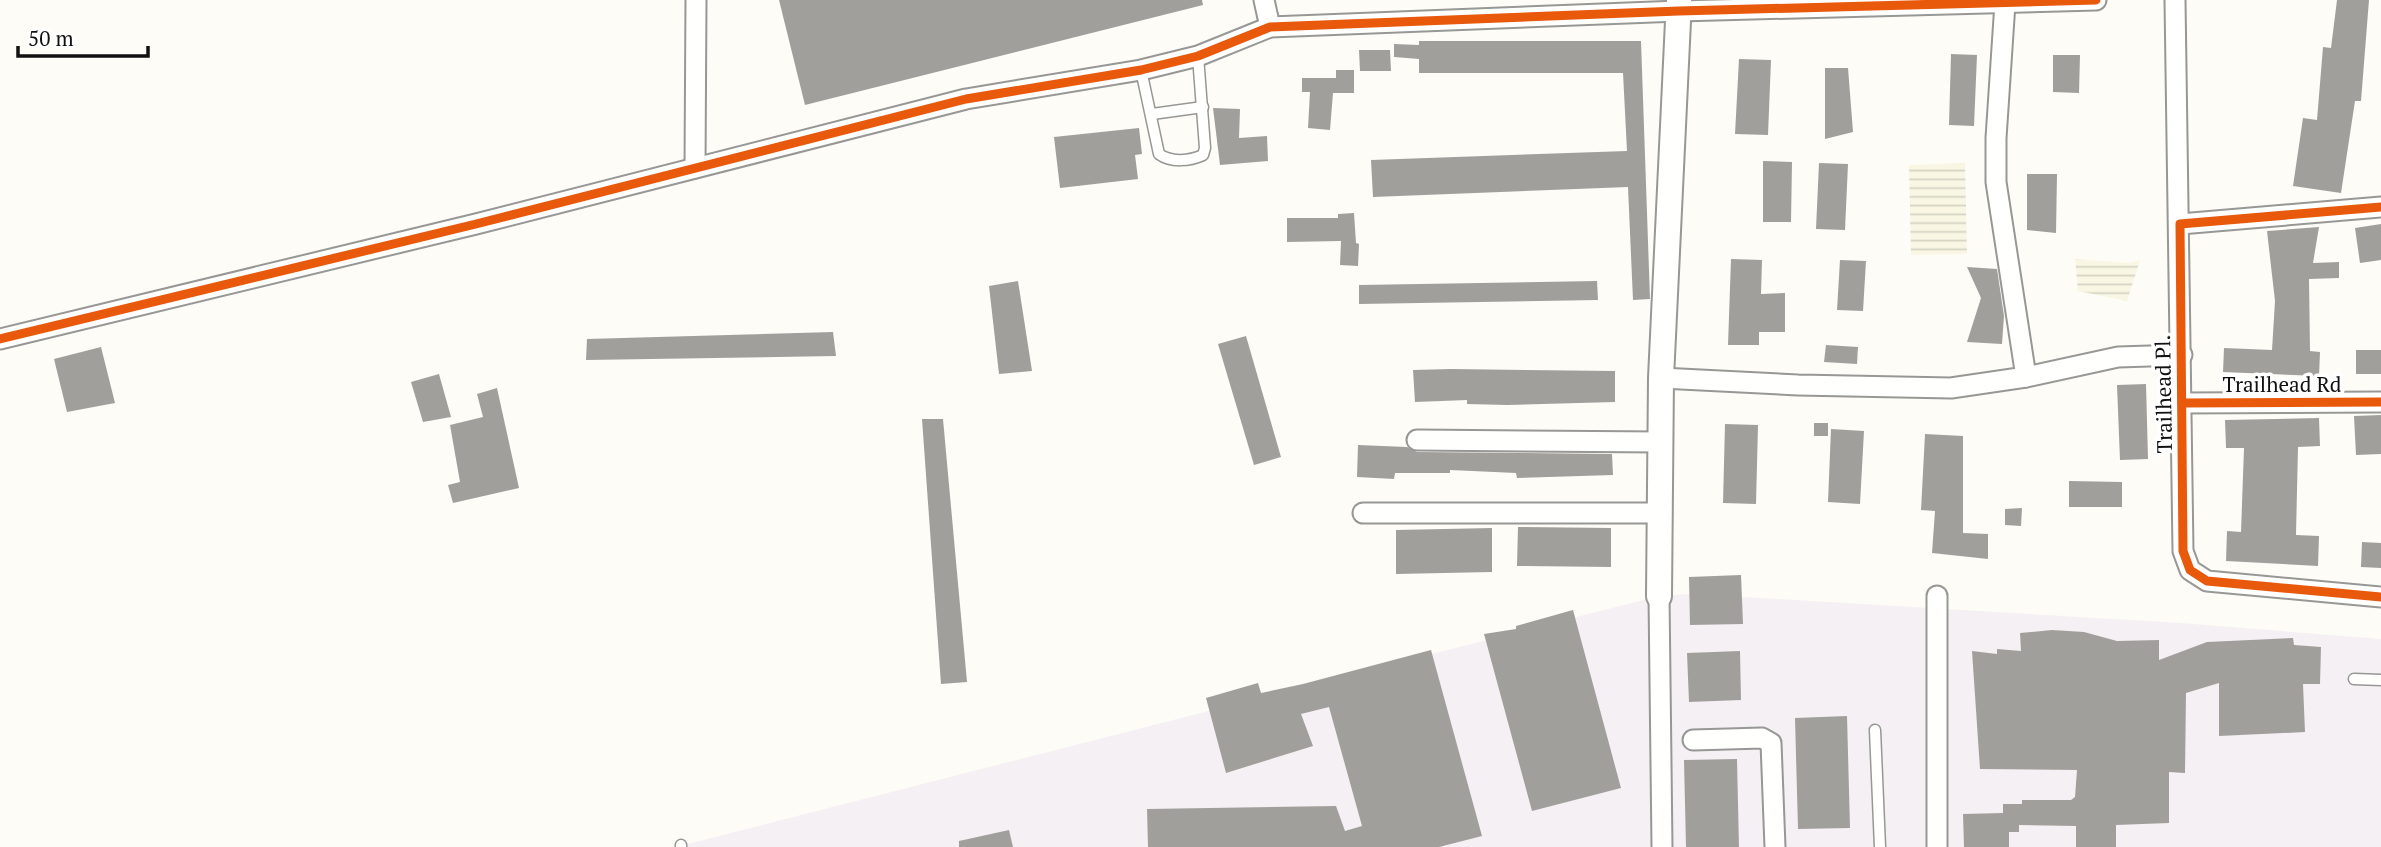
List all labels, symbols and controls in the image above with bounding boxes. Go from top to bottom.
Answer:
scale bar [18,14,147,58]
text: 50 m [28,24,74,52]
street label: Trailhead Pl. [2148,334,2178,454]
street label: Trailhead Rd [2223,370,2342,398]

